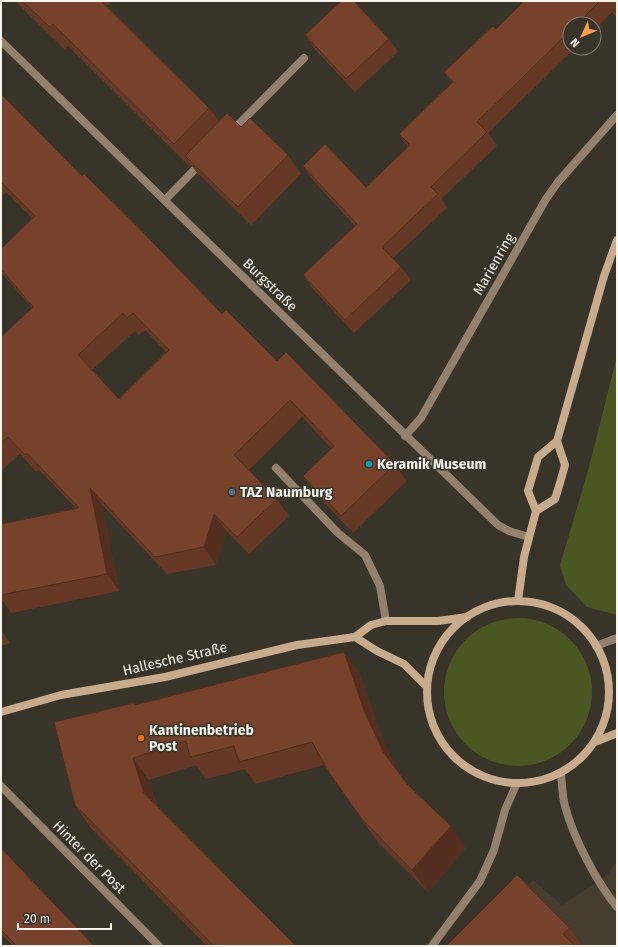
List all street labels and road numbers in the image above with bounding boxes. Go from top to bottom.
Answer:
street label: Marienring [470,229,519,298]
street label: Burgstraße [239,255,301,315]
street label: Hallesche Straße [121,639,229,679]
street label: Hinter der Post [49,817,130,898]

